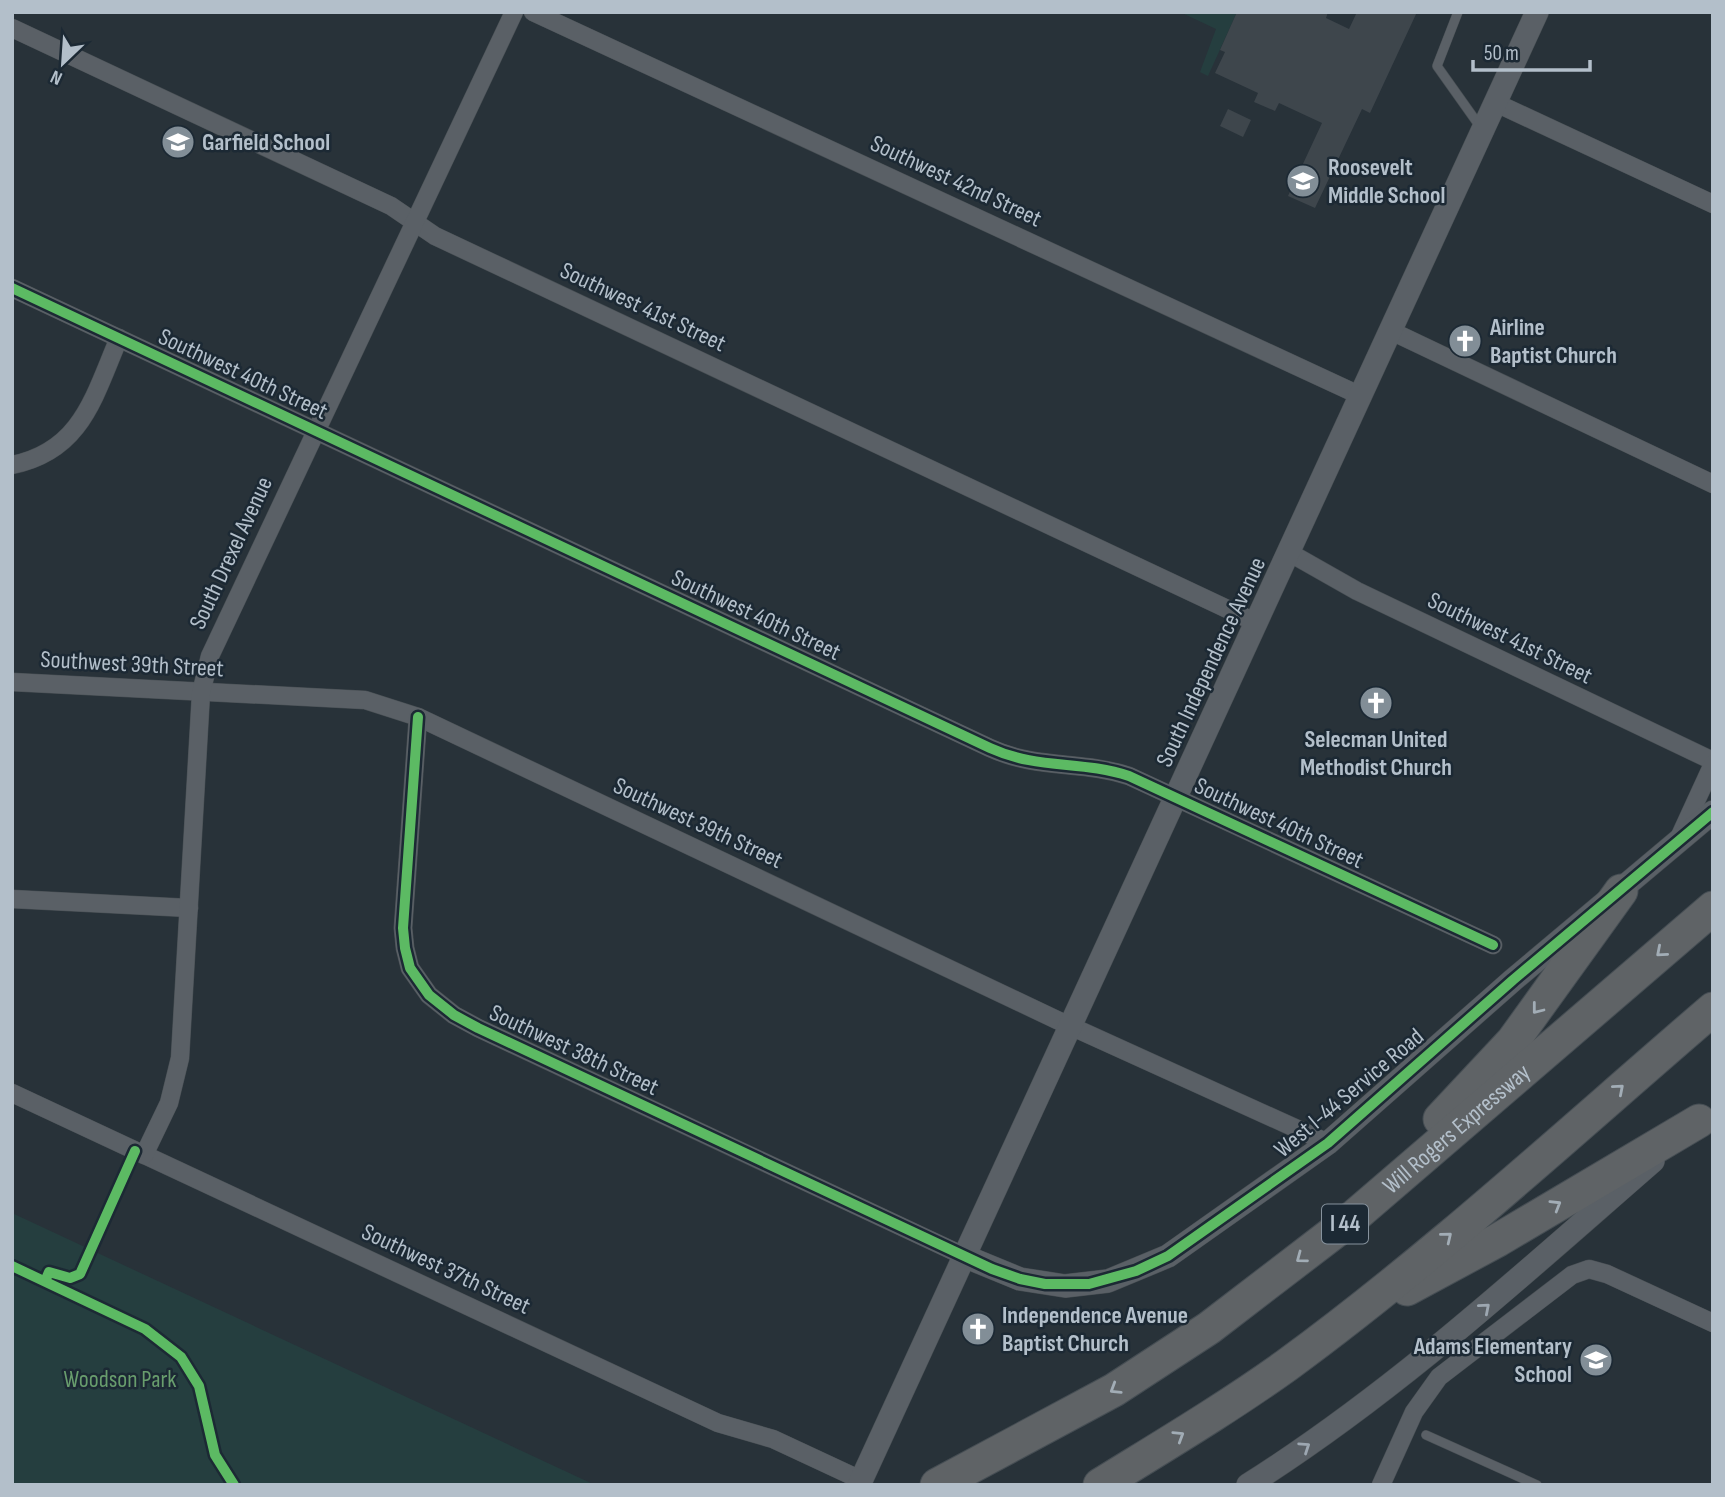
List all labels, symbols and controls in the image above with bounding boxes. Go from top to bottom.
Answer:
north arrow [28,28,98,98]
scale bar [1473,28,1590,72]
text: 50 m [1484,41,1519,66]
text: N [47,64,66,90]
school or university icon: Garfield School [159,123,197,161]
place label: Garfield School [202,128,330,157]
street label: Southwest 42nd Street [866,129,1046,233]
place label: Roosevelt Middle School [1328,153,1445,210]
school or university icon: Roosevelt Middle School [1284,162,1322,200]
street label: Southwest 41st Street [556,256,730,358]
place label: Airline Baptist Church [1489,313,1617,370]
street label: Southwest 40th Street [154,322,332,426]
church icon: Airline Baptist Church [1446,322,1484,360]
street label: South Drexel Avenue [183,472,279,634]
street label: South Independence Avenue [1150,553,1272,771]
street label: Southwest 40th Street [667,563,845,667]
street label: Southwest 41st Street [1423,586,1597,690]
street label: Southwest 39th Street [40,645,224,683]
church icon: Selecman United Methodist Church [1357,684,1395,722]
place label: Selecman United Methodist Church [1300,725,1452,782]
street label: Southwest 39th Street [609,771,787,875]
street label: Southwest 40th Street [1190,771,1368,875]
one-way arrow [1656,944,1669,956]
street label: Southwest 38th Street [485,998,663,1102]
one-way arrow [1533,1001,1546,1014]
street label: West I-44 Service Road [1268,1022,1430,1164]
street label: Will Rogers Expressway [1377,1057,1536,1200]
one-way arrow [1611,1085,1624,1097]
one-way arrow [1548,1200,1561,1213]
road number: I 44 [1322,1204,1368,1244]
street label: Southwest 37th Street [357,1217,535,1321]
one-way arrow [1439,1233,1451,1246]
one-way arrow [1296,1249,1309,1262]
place label: Independence Avenue Baptist Church [1002,1301,1188,1358]
one-way arrow [1477,1304,1490,1316]
church icon: Independence Avenue Baptist Church [959,1310,997,1348]
place label: Adams Elementary School [1413,1332,1572,1389]
school or university icon: Adams Elementary School [1577,1341,1615,1379]
park label: Woodson Park [64,1365,176,1394]
one-way arrow [1110,1381,1123,1394]
one-way arrow [1171,1432,1184,1445]
one-way arrow [1297,1443,1310,1455]

